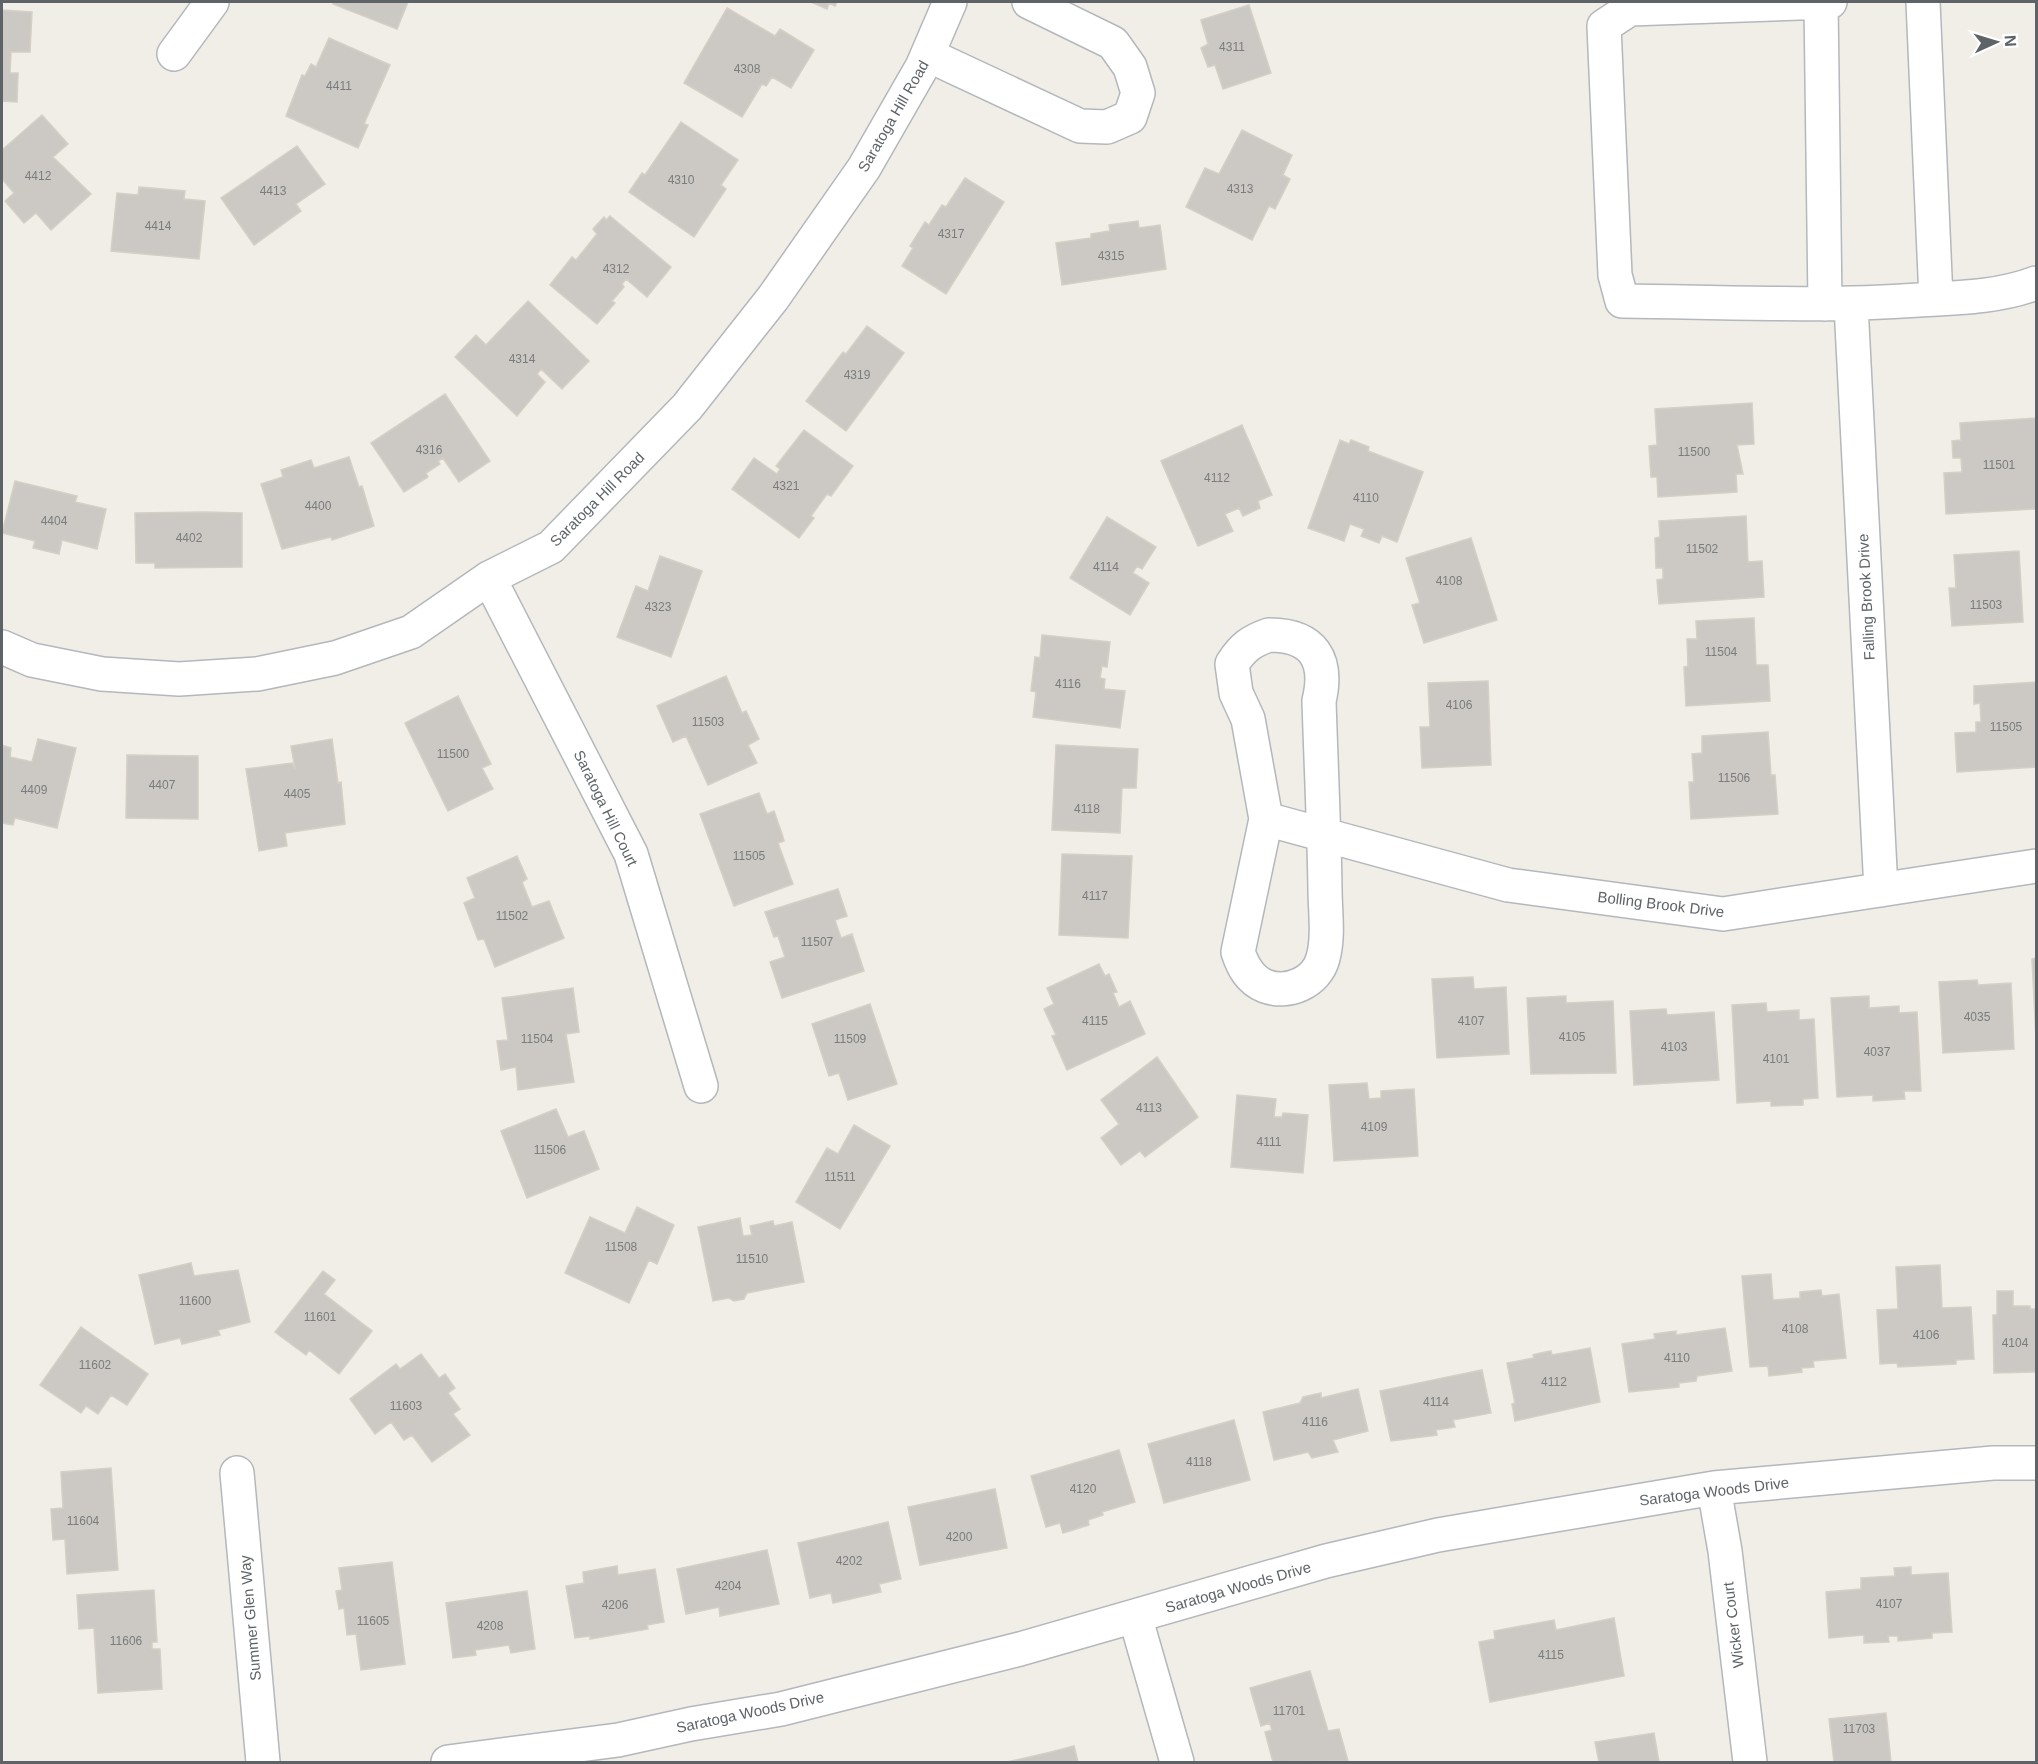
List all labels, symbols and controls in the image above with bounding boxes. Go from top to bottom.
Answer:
north arrow [1966,12,2026,72]
text: N [2002,35,2019,47]
house number: 4311 [1219,40,1245,54]
street label: Saratoga Hill Road [854,57,932,175]
house number: 4308 [734,62,761,76]
house number: 4411 [326,79,352,93]
house number: 4412 [25,169,52,183]
house number: 4310 [668,173,695,187]
house number: 4313 [1227,182,1254,196]
house number: 4413 [260,184,287,198]
house number: 4414 [145,219,172,233]
house number: 4317 [938,227,965,241]
house number: 4315 [1098,249,1125,263]
house number: 4312 [603,262,630,276]
house number: 4314 [509,352,536,366]
house number: 4319 [844,368,871,382]
house number: 4316 [416,443,443,457]
house number: 11500 [1678,445,1711,459]
street label: Saratoga Hill Road [546,448,648,550]
house number: 11501 [1983,458,2016,472]
house number: 4112 [1204,471,1230,485]
house number: 4321 [773,479,800,493]
house number: 4110 [1353,491,1379,505]
house number: 4400 [305,499,332,513]
house number: 4404 [41,514,68,528]
house number: 4402 [176,531,203,545]
street label: Falling Brook Drive [1854,533,1878,661]
house number: 11502 [1686,542,1719,556]
house number: 4114 [1093,560,1119,574]
house number: 4108 [1436,574,1463,588]
house number: 11503 [1970,598,2003,612]
house number: 4323 [645,600,672,614]
house number: 11504 [1705,645,1738,659]
house number: 4116 [1055,677,1081,691]
house number: 4106 [1446,698,1473,712]
house number: 11503 [692,715,725,729]
house number: 11505 [1990,720,2023,734]
house number: 11500 [437,747,470,761]
street label: Saratoga Hill Court [571,747,642,869]
house number: 11506 [1718,771,1751,785]
house number: 4407 [149,778,176,792]
house number: 4409 [21,783,48,797]
house number: 4405 [284,787,311,801]
house number: 4118 [1074,802,1100,816]
house number: 11505 [733,849,766,863]
street label: Bolling Brook Drive [1597,888,1725,920]
house number: 4117 [1082,889,1108,903]
house number: 11502 [496,909,529,923]
house number: 11507 [801,935,834,949]
house number: 4035 [1964,1010,1991,1024]
house number: 4115 [1082,1014,1108,1028]
house number: 4107 [1458,1014,1485,1028]
house number: 4105 [1559,1030,1586,1044]
house number: 11504 [521,1032,554,1046]
house number: 11509 [834,1032,867,1046]
house number: 4103 [1661,1040,1688,1054]
house number: 4037 [1864,1045,1891,1059]
house number: 4101 [1763,1052,1790,1066]
house number: 4113 [1136,1101,1162,1115]
house number: 4109 [1361,1120,1388,1134]
house number: 4111 [1257,1135,1282,1149]
house number: 11506 [534,1143,567,1157]
house number: 11511 [824,1170,856,1184]
house number: 11508 [605,1240,638,1254]
house number: 11510 [736,1252,769,1266]
house number: 11600 [179,1294,212,1308]
house number: 11601 [304,1310,337,1324]
house number: 4108 [1782,1322,1809,1336]
house number: 4106 [1913,1328,1940,1342]
house number: 4104 [2002,1336,2029,1350]
house number: 4110 [1664,1351,1690,1365]
house number: 11602 [79,1358,112,1372]
house number: 4112 [1541,1375,1567,1389]
house number: 4114 [1423,1395,1449,1409]
house number: 11603 [390,1399,423,1413]
house number: 4116 [1302,1415,1328,1429]
house number: 4118 [1186,1455,1212,1469]
street label: Saratoga Woods Drive [1638,1473,1790,1509]
house number: 4120 [1070,1482,1097,1496]
house number: 11604 [67,1514,100,1528]
house number: 4200 [946,1530,973,1544]
street label: Summer Glen Way [236,1554,264,1682]
house number: 4202 [836,1554,863,1568]
street label: Saratoga Woods Drive [1163,1558,1313,1616]
house number: 4204 [715,1579,742,1593]
street label: Wicker Court [1719,1580,1747,1669]
house number: 4107 [1876,1597,1903,1611]
house number: 4206 [602,1598,629,1612]
house number: 11605 [357,1614,390,1628]
house number: 4208 [477,1619,504,1633]
house number: 11606 [110,1634,143,1648]
house number: 4115 [1538,1648,1564,1662]
street label: Saratoga Woods Drive [675,1688,825,1736]
house number: 11701 [1273,1704,1306,1718]
house number: 11703 [1843,1722,1876,1736]

